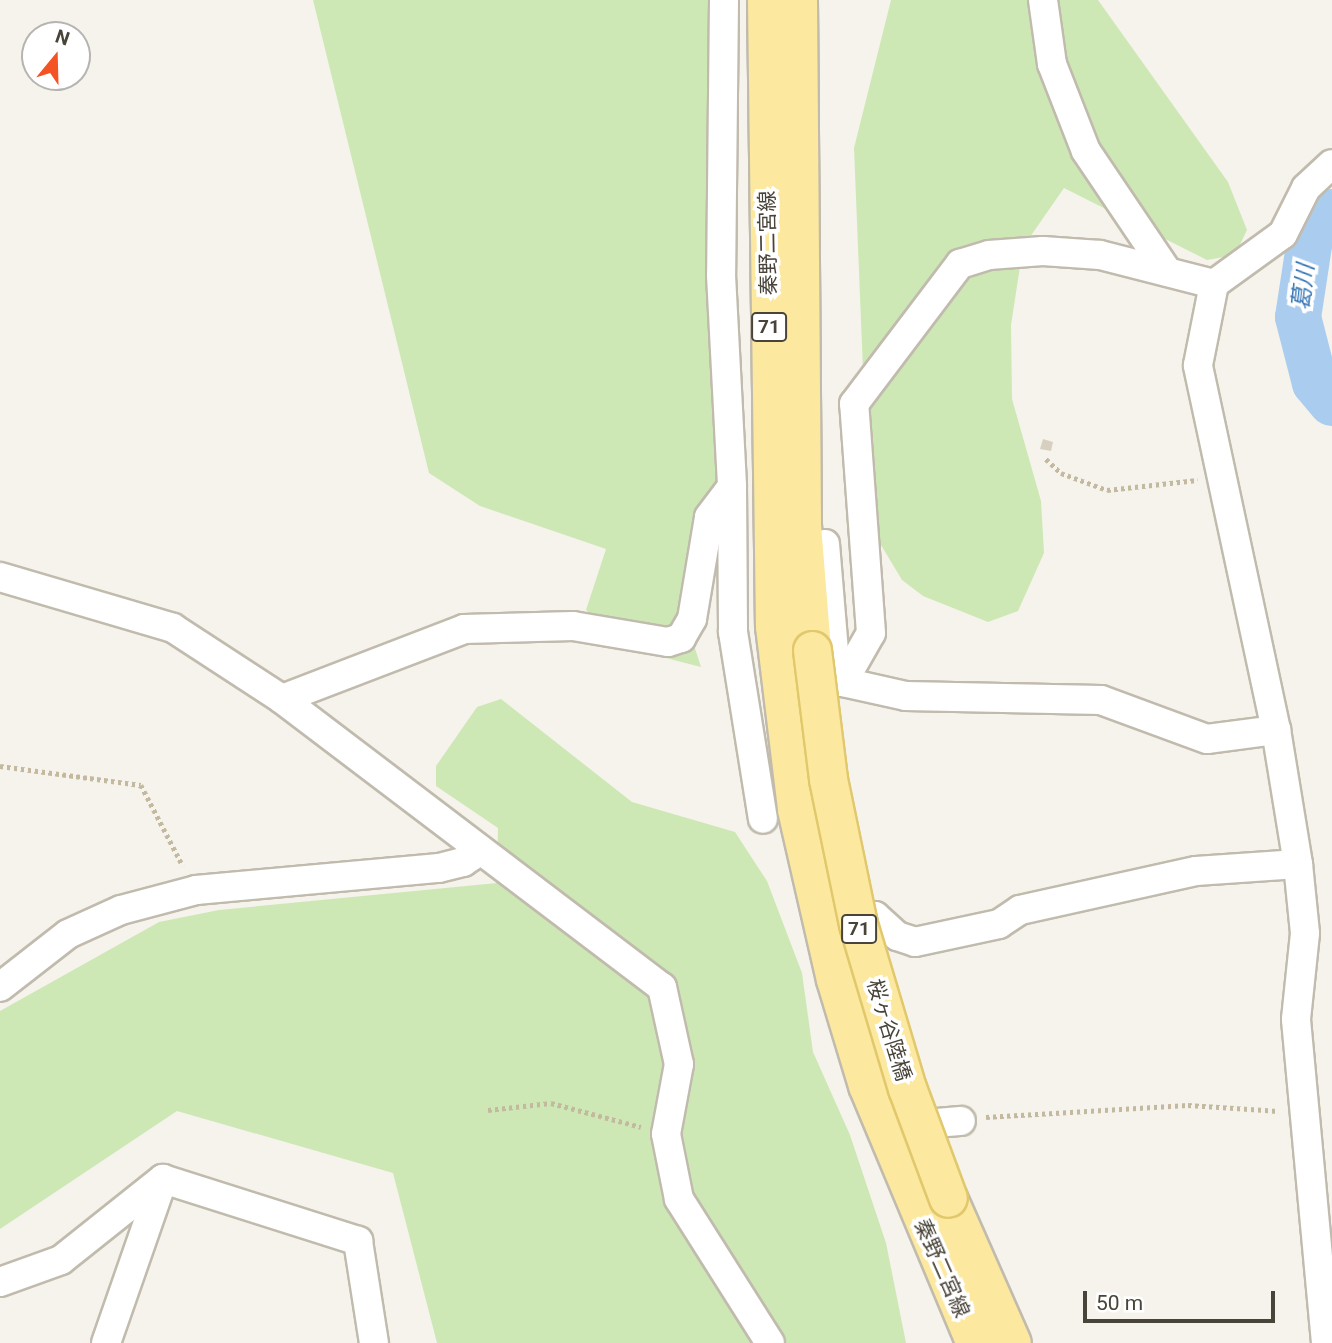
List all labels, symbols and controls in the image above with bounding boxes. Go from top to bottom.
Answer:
north arrow [21,21,91,91]
text: N [52,25,72,51]
street label: 秦野二宮線 [754,190,782,296]
water label: 葛川 [1287,262,1321,312]
road number: 71 [750,312,788,342]
road number: 71 [840,914,878,945]
street label: 桜ヶ谷陸橋 [862,976,916,1084]
street label: 秦野二宮線 [909,1215,975,1321]
scale bar [1087,1276,1280,1320]
text: 50 m [1096,1291,1143,1315]

